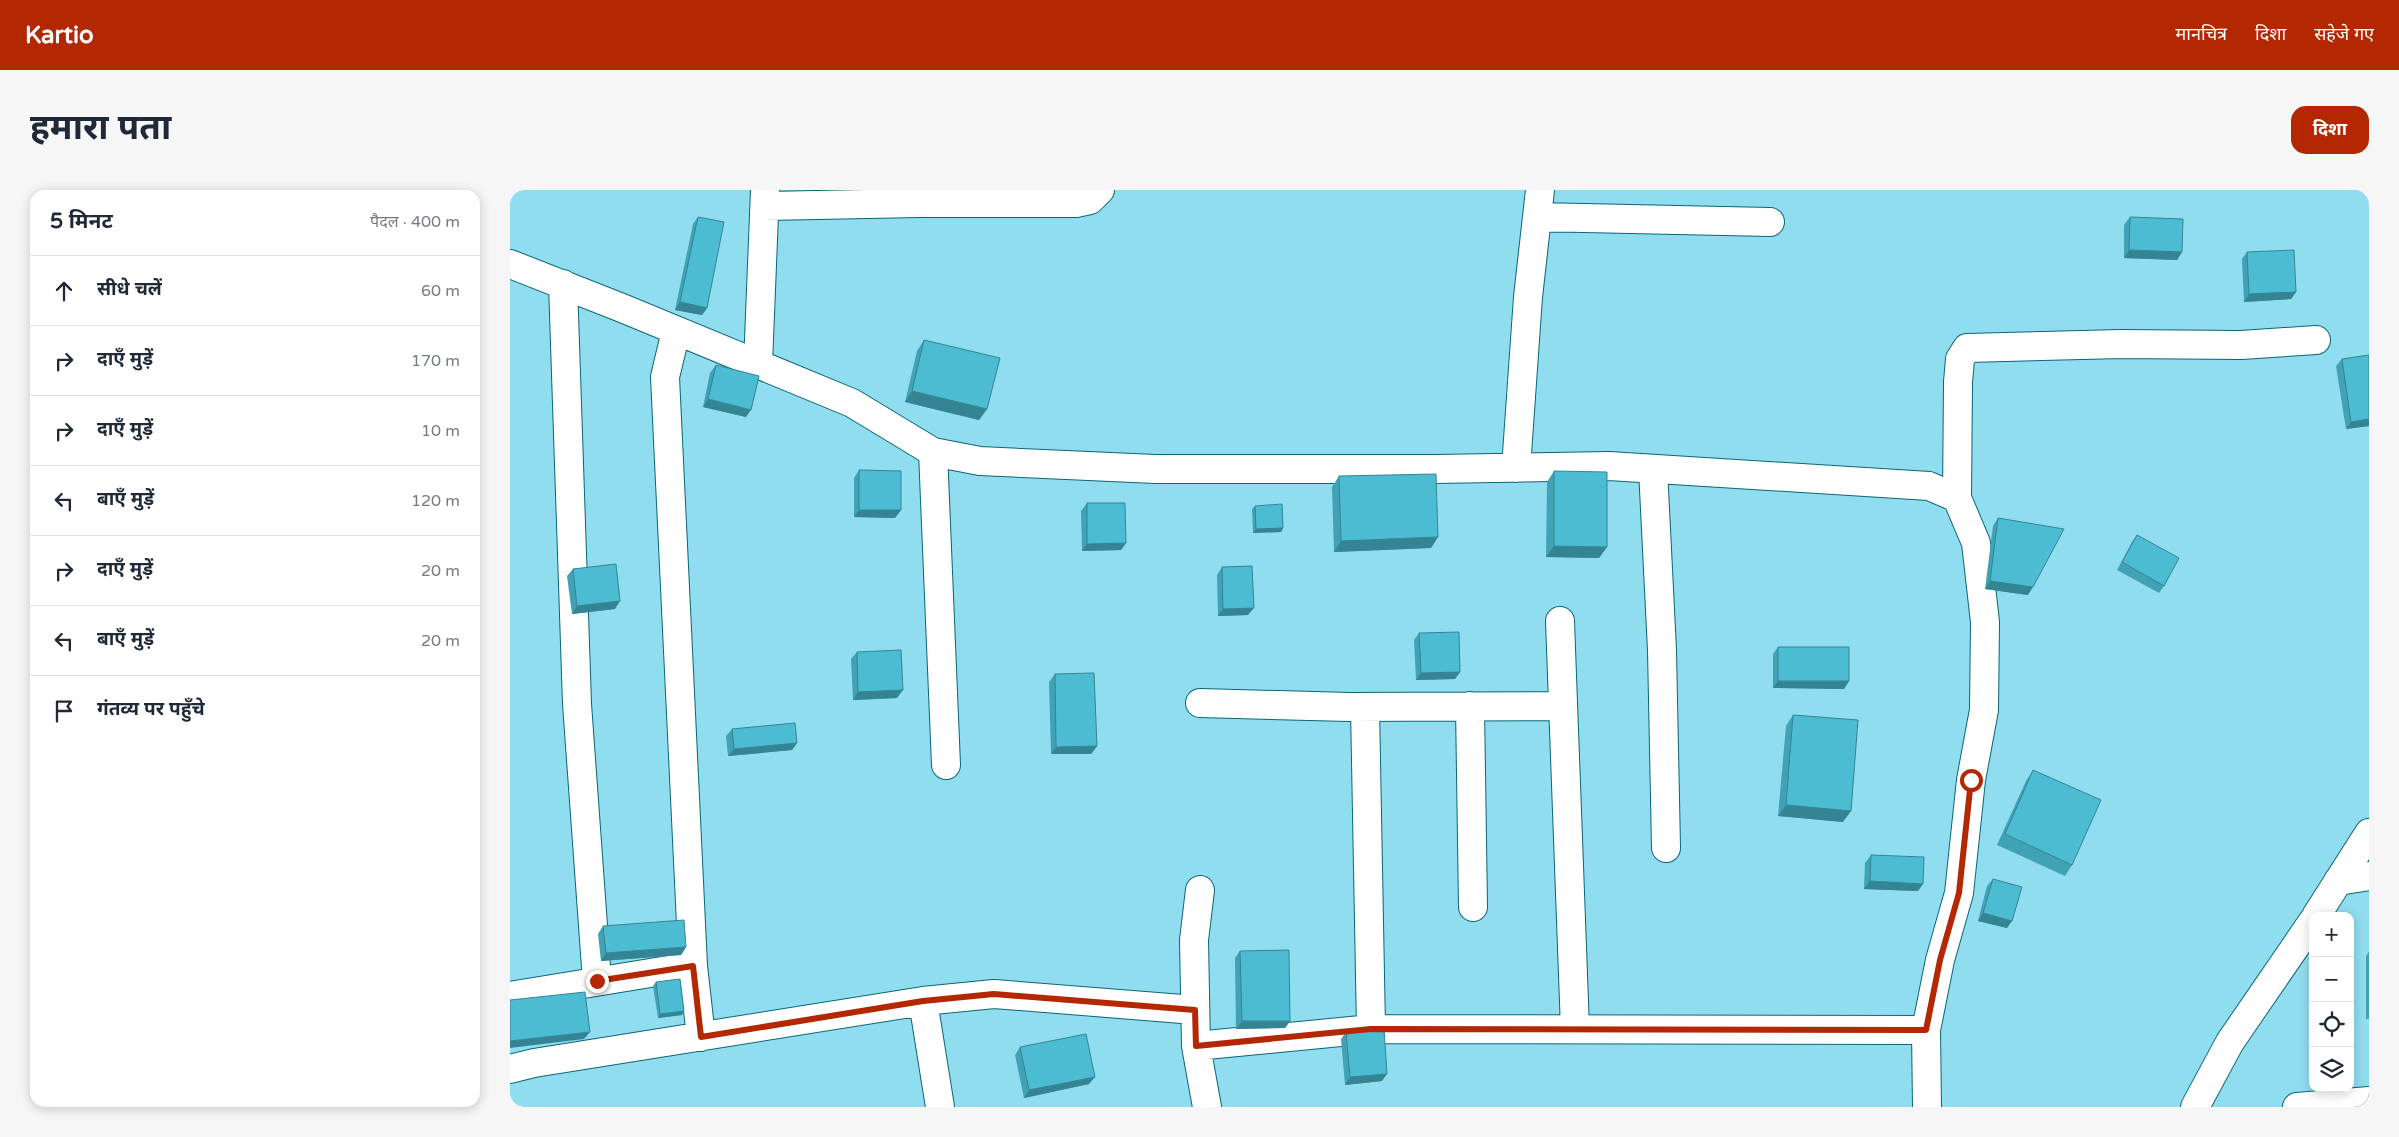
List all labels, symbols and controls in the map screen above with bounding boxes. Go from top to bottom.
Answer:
text: Kartio [25,21,94,50]
text: मानचित्र [2176,23,2227,45]
text: दिशा [2255,23,2286,45]
text: सहेजे गए [2314,23,2374,45]
button: दिशा [2291,106,2369,154]
text: हमारा पता [30,107,171,149]
text: 5 मिनट [50,209,113,234]
text: पैदल · 400 m [370,212,460,232]
icon: ahead [50,277,78,305]
text: सीधे चलें [97,278,162,300]
text: 60 m [421,281,460,301]
icon: right [50,347,78,375]
text: दाएँ मुड़ें [97,348,153,370]
text: 170 m [411,351,460,371]
icon: right [50,417,78,445]
text: दाएँ मुड़ें [97,418,153,440]
text: 10 m [421,421,460,441]
icon: left [50,487,78,515]
text: बाएँ मुड़ें [97,488,154,510]
text: 120 m [411,491,460,511]
icon: right [50,557,78,585]
text: दाएँ मुड़ें [97,558,153,580]
text: 20 m [421,561,460,581]
icon: left [50,627,78,655]
text: बाएँ मुड़ें [97,628,154,650]
text: 20 m [421,631,460,651]
icon: arrive [50,697,78,725]
text: गंतव्य पर पहुँचे [97,698,205,720]
route start [1960,769,1983,792]
map controls [2309,912,2354,1092]
button: + [2309,912,2354,957]
button: − [2309,957,2354,1002]
route end [586,970,609,993]
button: locate [2309,1002,2354,1047]
button: layers [2309,1047,2354,1092]

